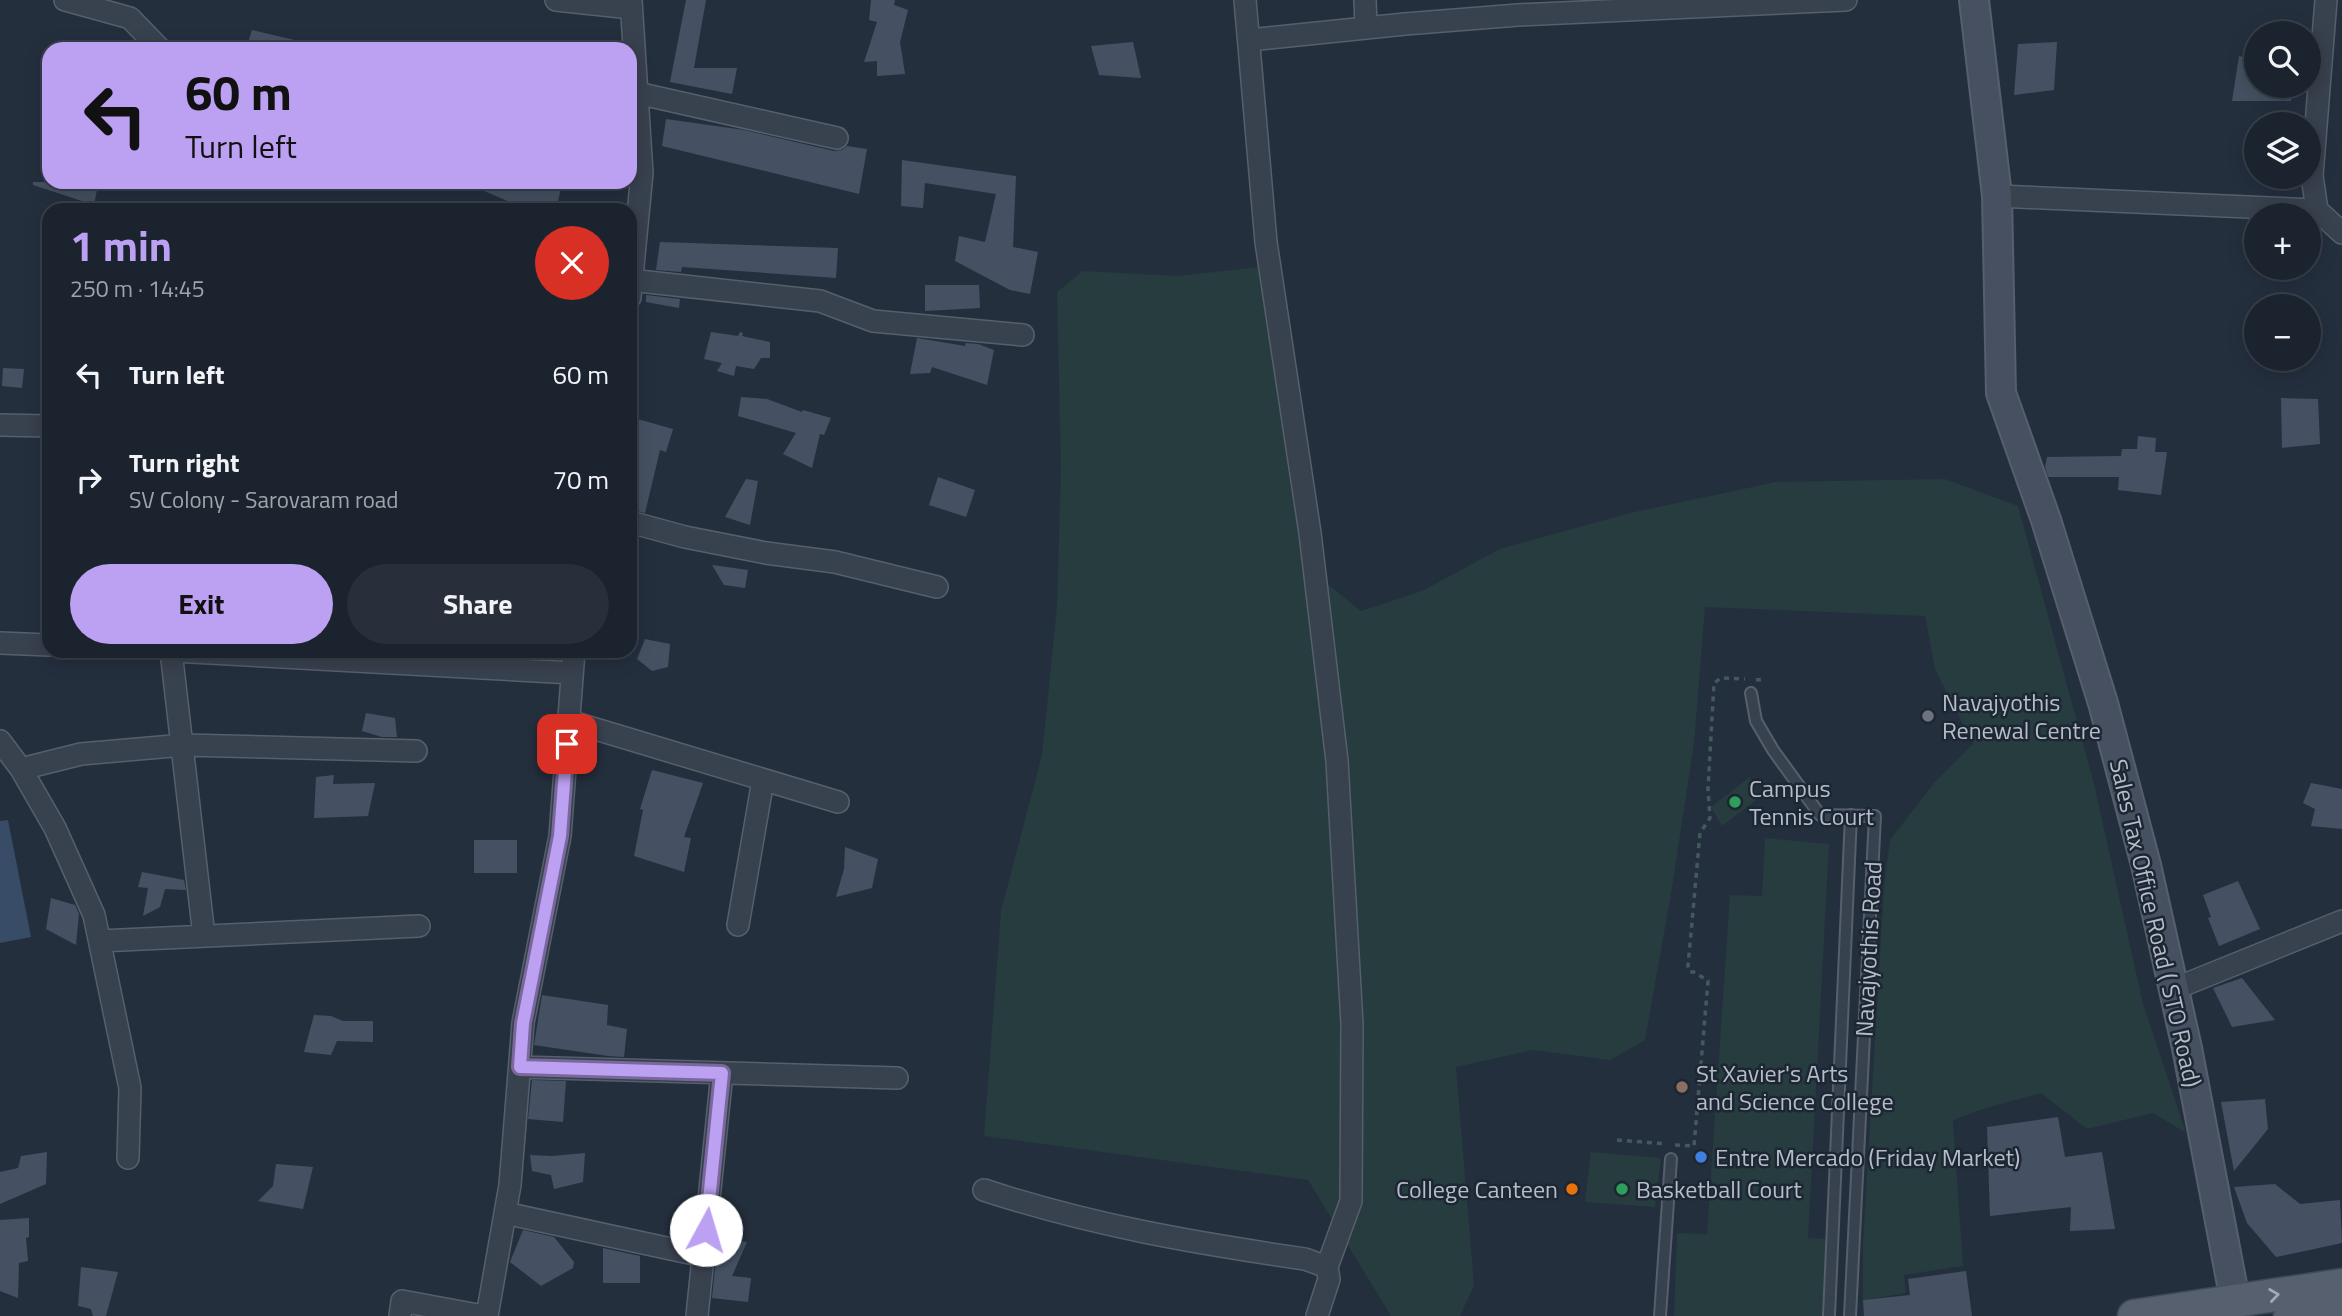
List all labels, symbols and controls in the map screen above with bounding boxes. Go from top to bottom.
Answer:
map controls [2244,21,2321,371]
button: search [2244,21,2321,98]
text: 60 m [185,54,292,129]
icon: left [70,70,161,161]
button: layers [2244,112,2321,189]
text: Turn left [185,122,297,170]
button: + [2244,203,2321,280]
text: 1 min [70,213,172,277]
button: close [535,226,609,300]
text: 250 m · 14:45 [70,271,205,306]
button: − [2244,294,2321,371]
text: Turn left [129,355,224,394]
text: 60 m [552,355,609,394]
icon: left [70,356,108,394]
text: Turn right [129,443,240,482]
text: 70 m [552,460,609,499]
icon: right [70,461,108,499]
text: SV Colony - Sarovaram road [129,482,399,517]
button: Exit [70,564,333,644]
button: Share [347,564,609,644]
place label: Navajyothis Renewal Centre [1942,684,2101,748]
marker: Navajyothis Renewal Centre [1920,708,1936,724]
pin [537,714,597,774]
icon: arrive [548,725,586,763]
street label: Sales Tax Office Road ( STO Road) [2101,755,2211,1091]
place label: Campus Tennis Court [1749,770,1875,834]
marker: Campus Tennis Court [1727,794,1743,810]
street label: Navajyothis Road [1845,860,1891,1038]
place label: St Xavier's Arts and Science College [1696,1055,1894,1119]
marker: St Xavier's Arts and Science College [1674,1079,1690,1095]
place label: Entre Mercado (Friday Market) [1715,1139,2020,1175]
marker: Entre Mercado (Friday Market) [1693,1149,1709,1165]
place label: College Canteen [1396,1171,1558,1207]
place label: Basketball Court [1636,1171,1802,1207]
marker: College Canteen [1564,1181,1580,1197]
marker: Basketball Court [1614,1181,1630,1197]
position arrow [669,1193,743,1267]
one-way arrow [2268,1288,2280,1303]

